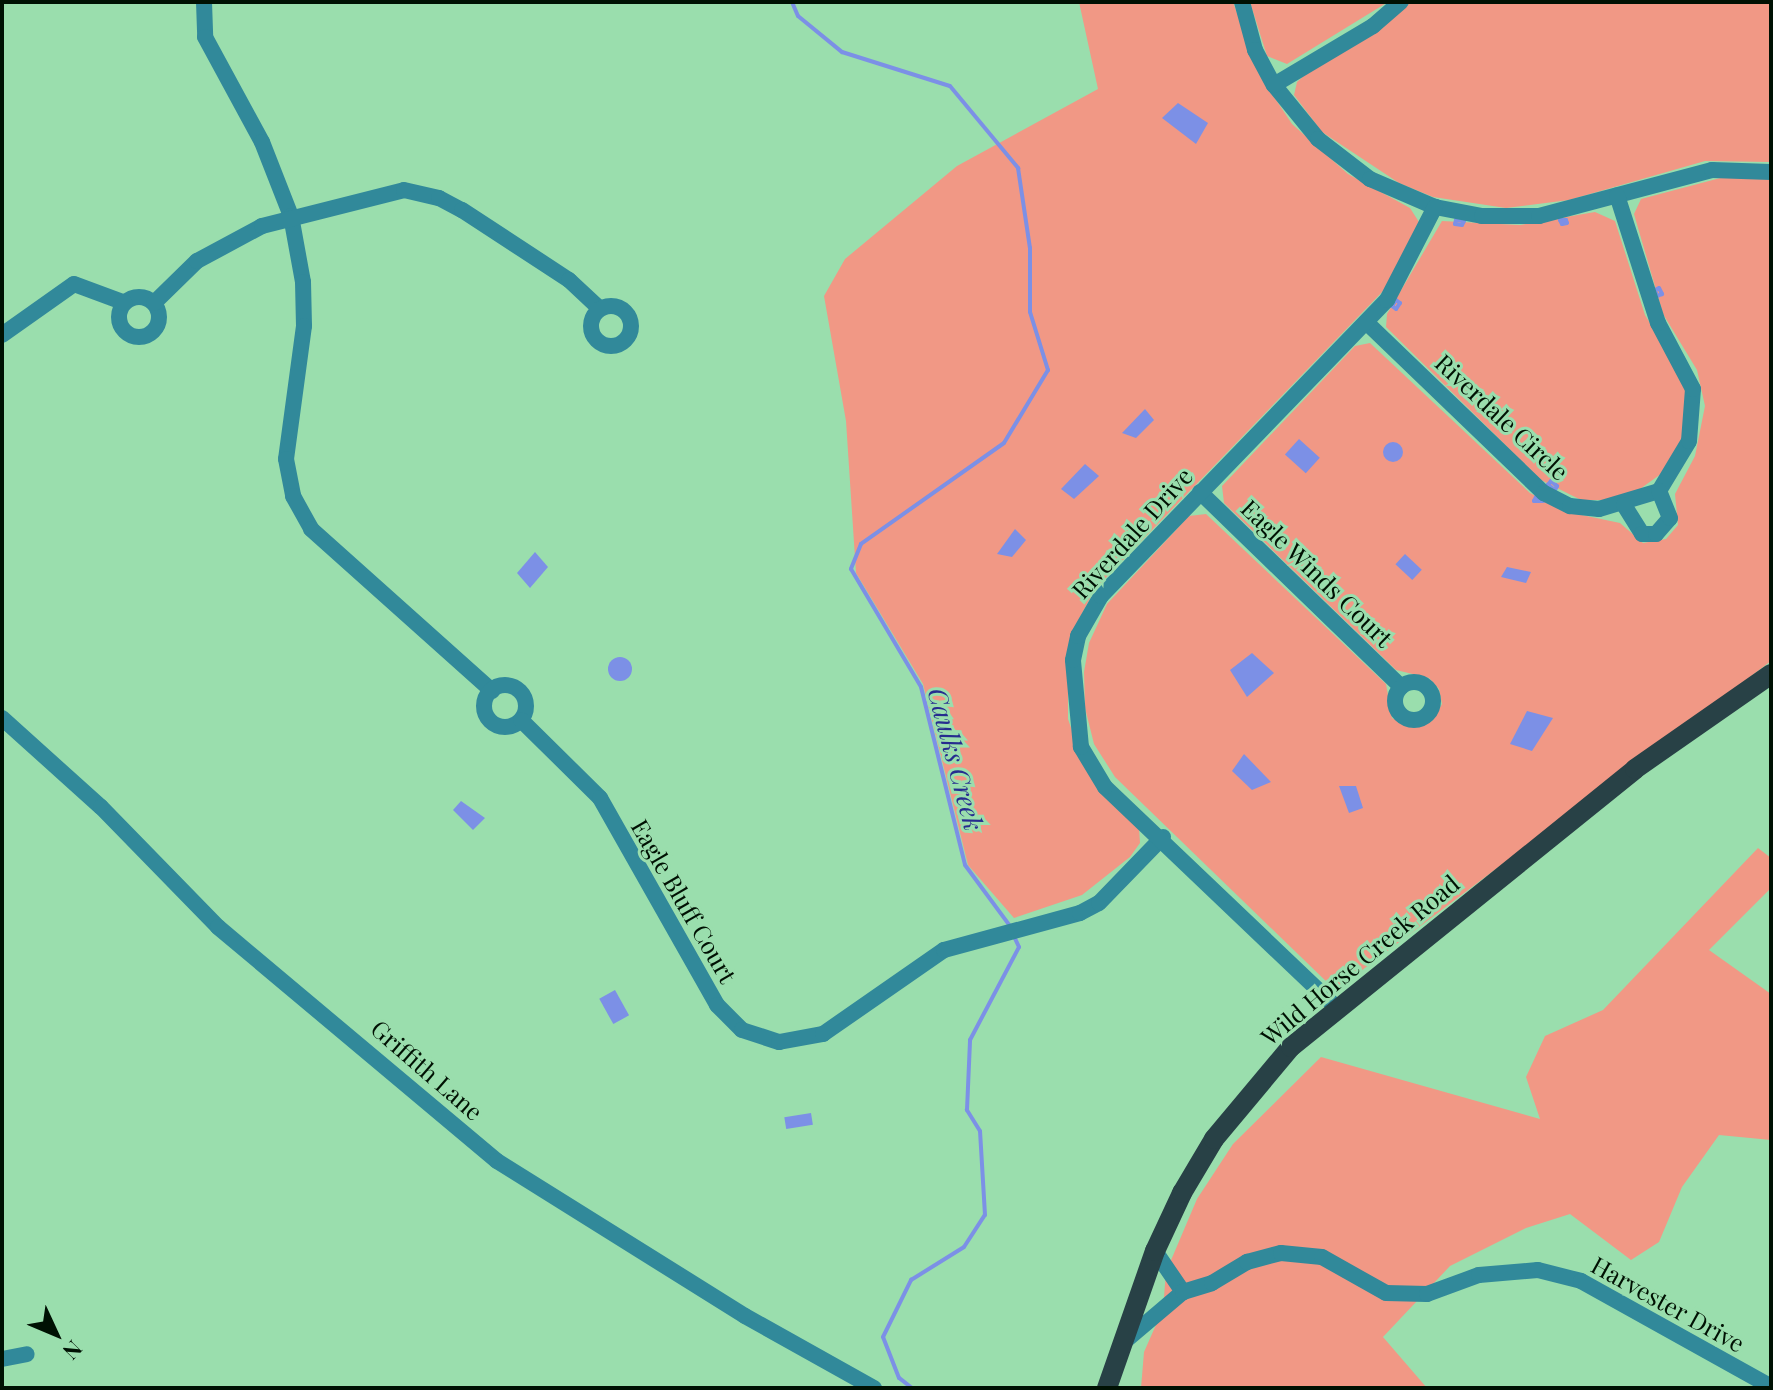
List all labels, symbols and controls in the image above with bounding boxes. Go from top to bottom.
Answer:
street label: Riverdale Circle [1430,348,1574,486]
street label: Riverdale Drive [1066,462,1198,604]
street label: Eagle Winds Court [1235,493,1399,653]
water label: Caulks Creek [922,684,990,834]
street label: Eagle Bluff Court [626,814,742,988]
street label: Wild Horse Creek Road [1255,869,1465,1051]
street label: Griffith Lane [365,1014,489,1126]
street label: Harvester Drive [1586,1250,1750,1358]
north arrow [16,1294,96,1374]
text: N [57,1335,90,1367]

